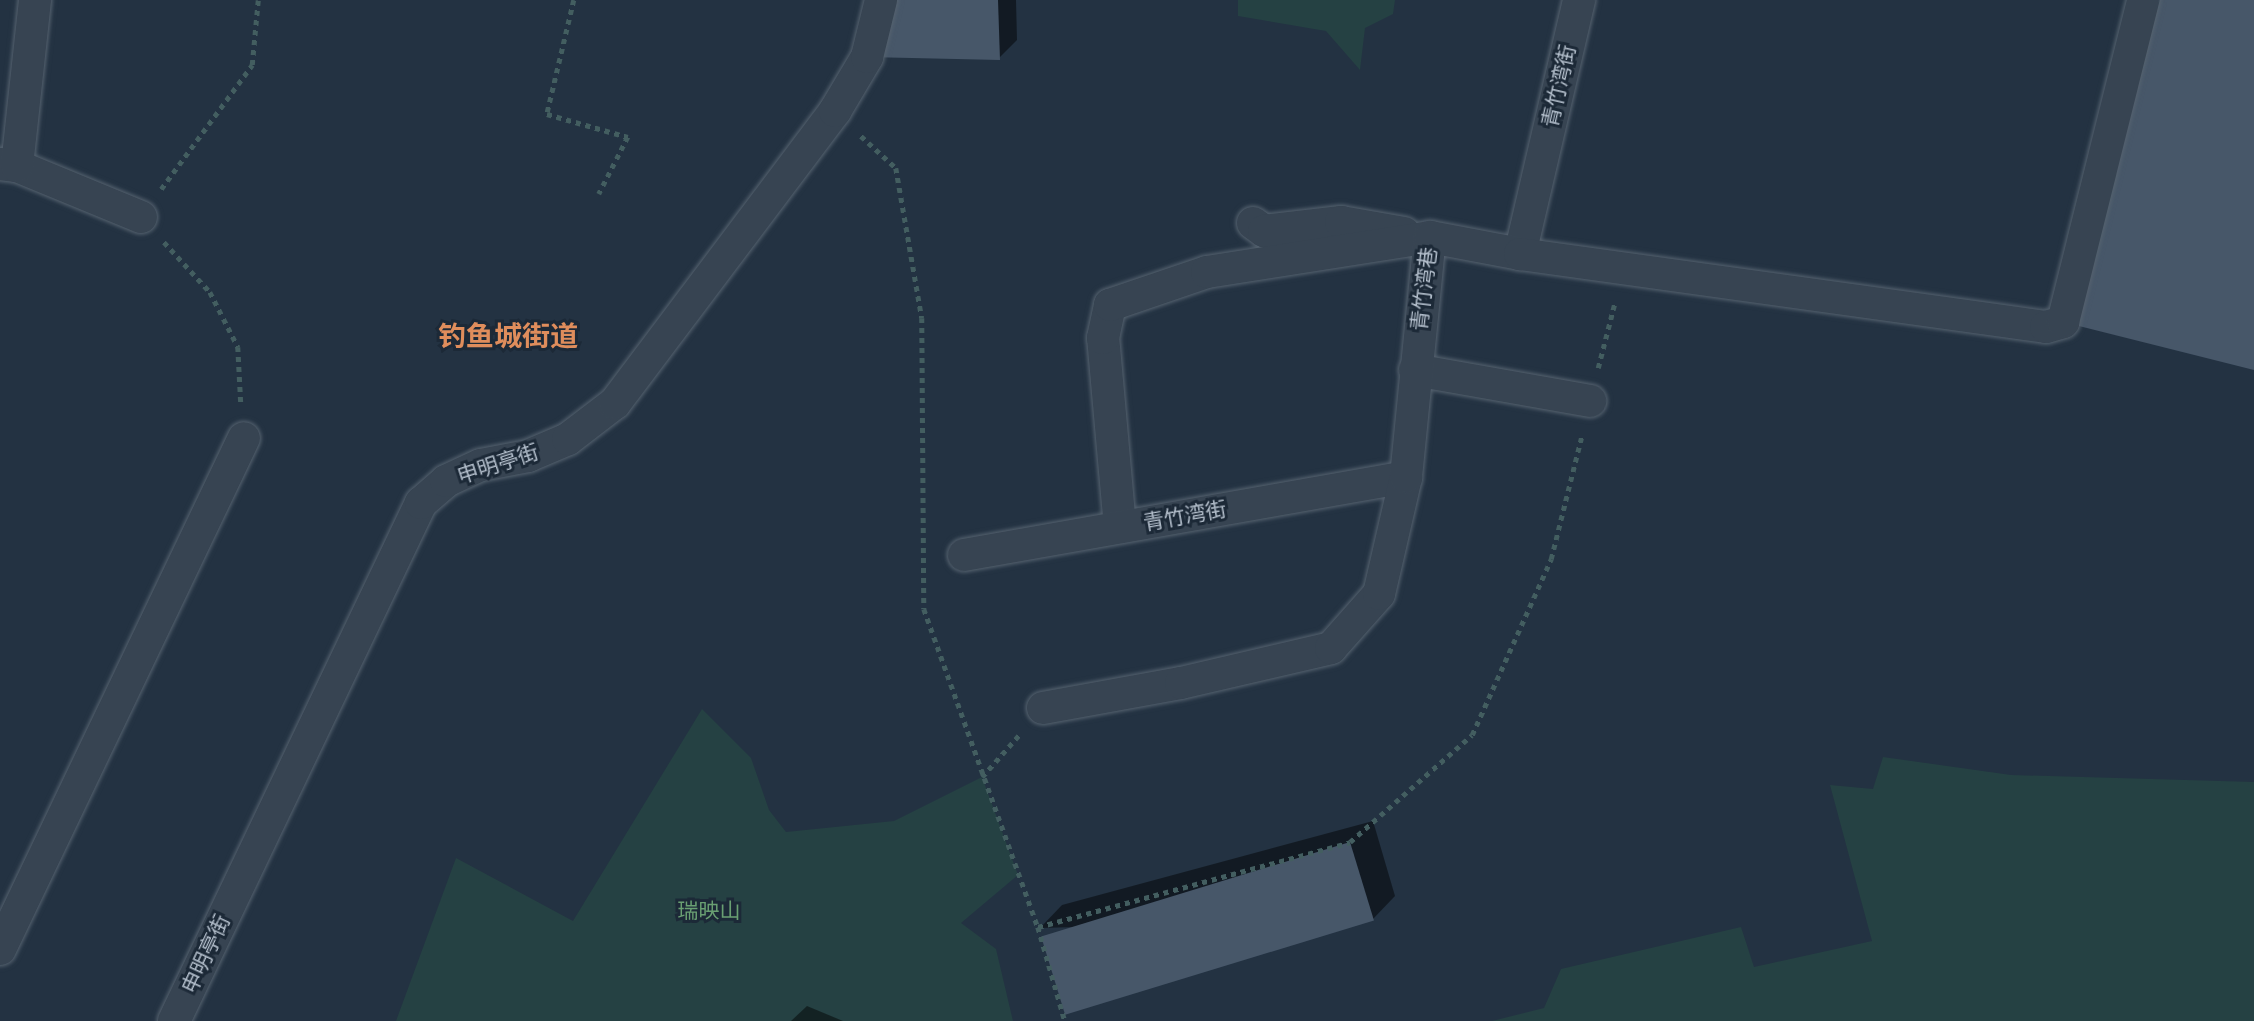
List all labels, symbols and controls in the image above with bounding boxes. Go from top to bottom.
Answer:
street label: 青竹湾街 [1537,42,1581,130]
street label: 青竹湾巷 [1406,246,1442,332]
district label: 钓鱼城街道 [438,320,578,354]
street label: 申明亭街 [454,439,542,489]
street label: 青竹湾街 [1141,496,1229,536]
park label: 瑞映山 [678,898,740,924]
street label: 申明亭街 [177,911,235,997]

